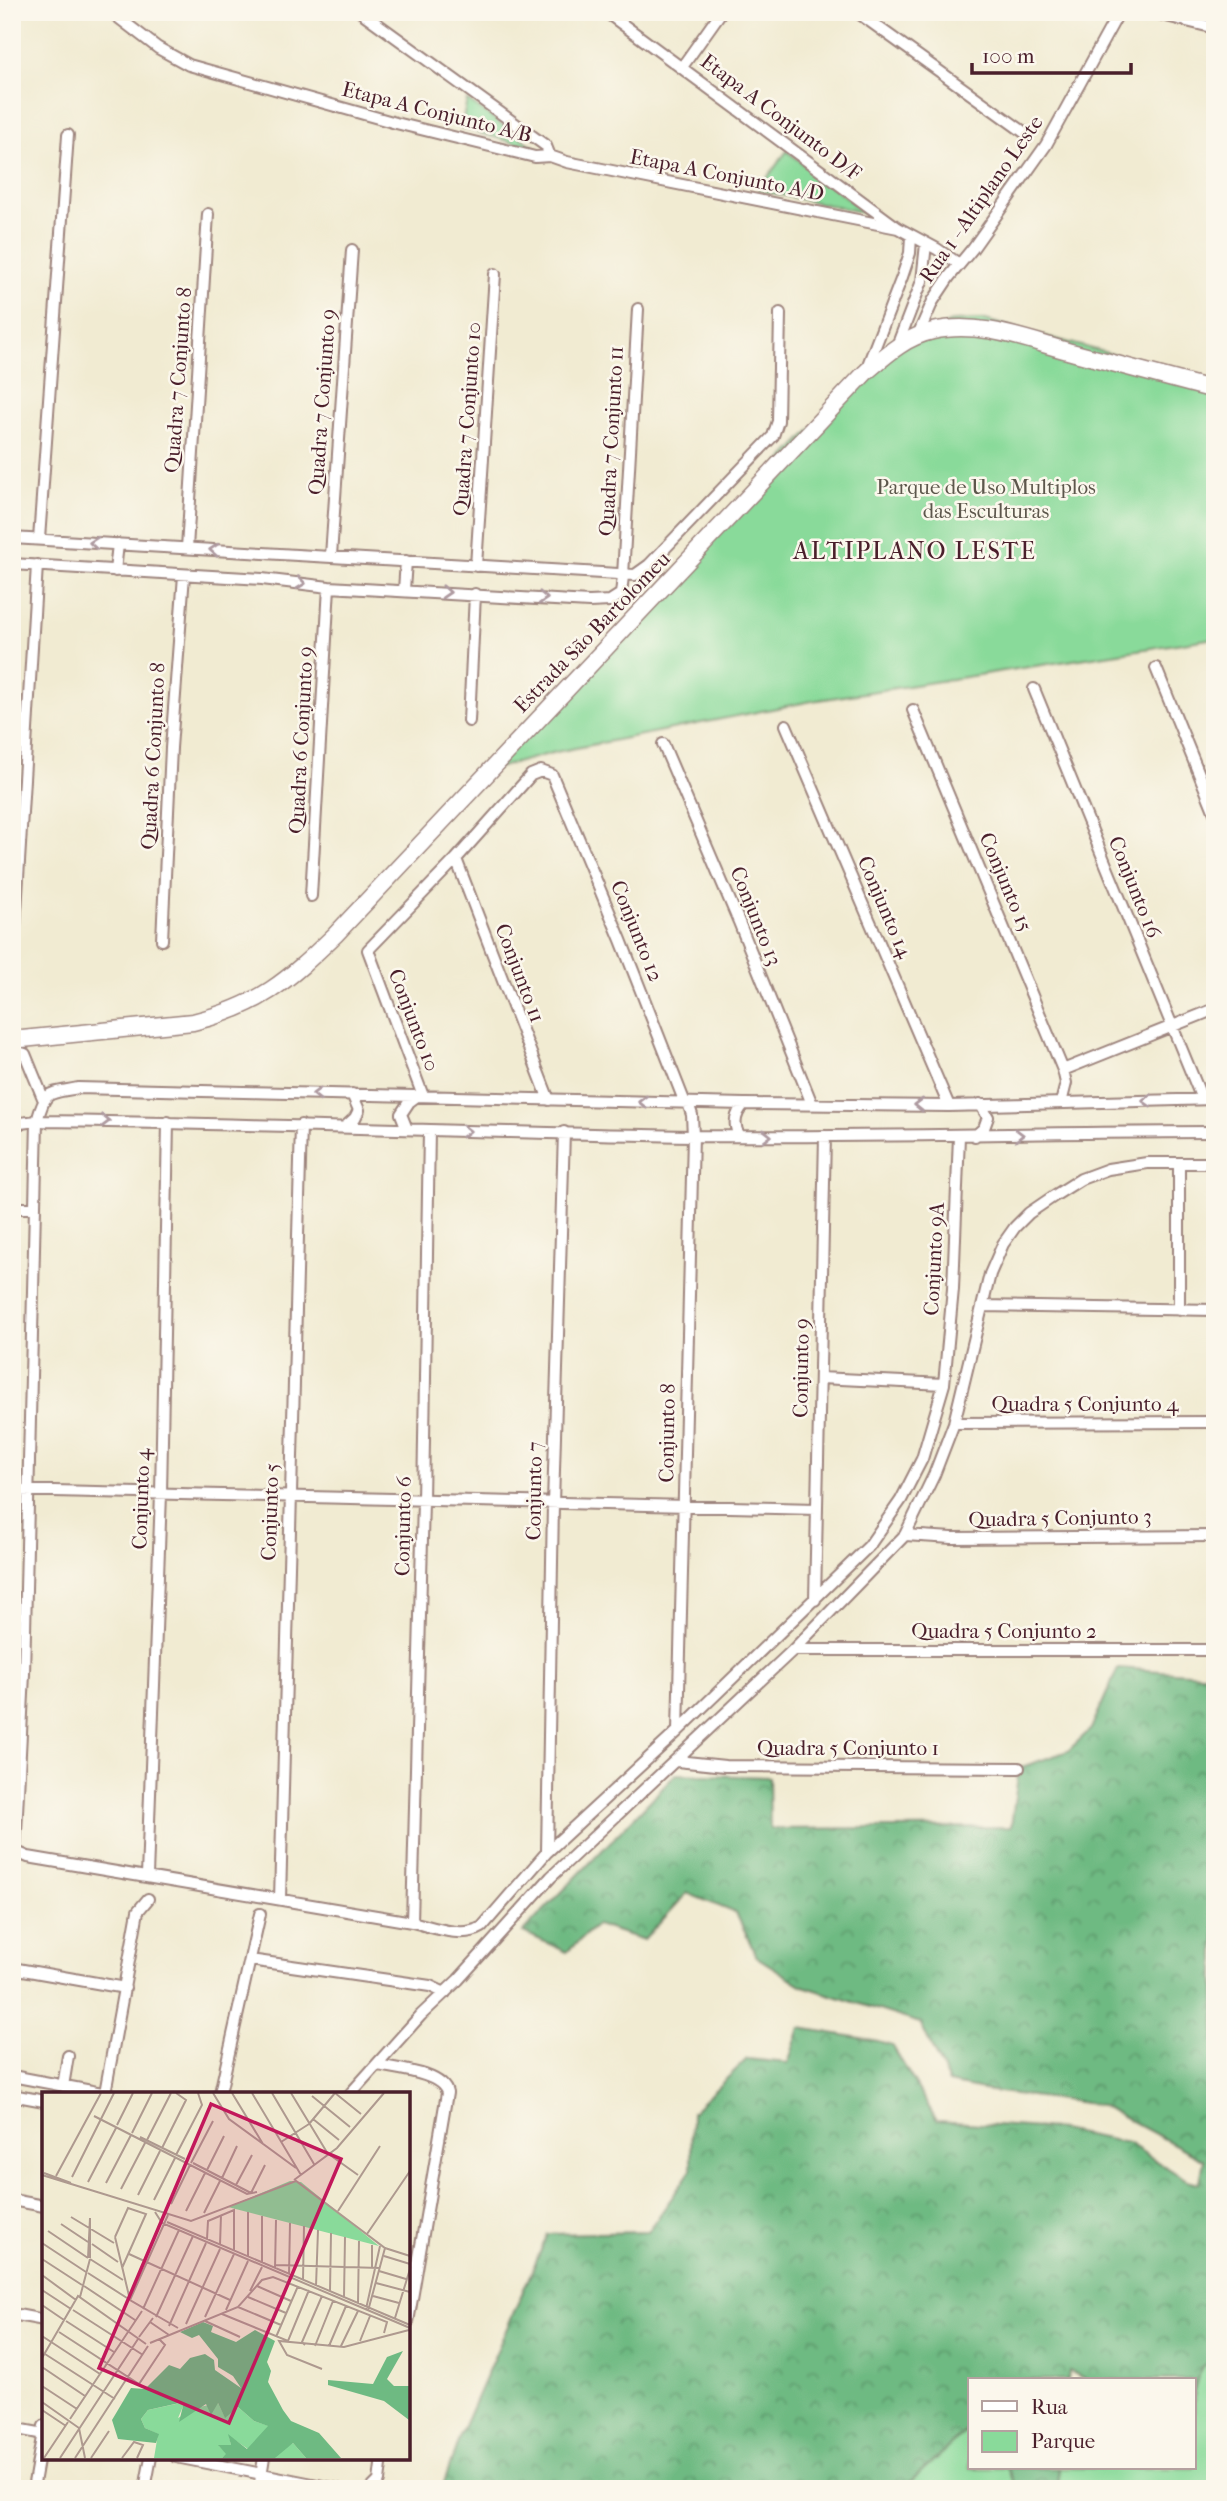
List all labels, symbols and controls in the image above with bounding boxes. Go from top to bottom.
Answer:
scale bar [972,32,1131,76]
text: 100 m [982,44,1035,68]
street label: Etapa A Conjunto D/F [696,49,866,185]
street label: Etapa A Conjunto A/B [340,77,534,147]
street label: Rua 1 - Altiplano Leste [914,111,1048,287]
street label: Etapa A Conjunto A/D [628,144,826,206]
street label: Quadra 7 Conjunto 8 [160,286,196,474]
street label: Quadra 7 Conjunto 9 [304,308,340,496]
street label: Quadra 7 Conjunto 10 [448,321,486,517]
street label: Quadra 7 Conjunto 11 [594,345,628,537]
park label: Parque de Uso Multiplos das Esculturas [876,475,1096,523]
one-way arrow [89,536,100,551]
district label: ALTIPLANO LESTE [792,537,1037,565]
one-way arrow [208,543,219,558]
street label: Estrada São Bartolomeu [509,547,675,717]
one-way arrow [295,576,306,591]
one-way arrow [441,584,452,599]
one-way arrow [538,590,549,605]
street label: Quadra 6 Conjunto 9 [284,646,318,834]
street label: Quadra 6 Conjunto 8 [136,662,170,850]
street label: Conjunto 15 [974,829,1038,935]
street label: Conjunto 16 [1104,833,1166,942]
street label: Conjunto 14 [853,852,918,962]
street label: Conjunto 13 [725,863,787,969]
street label: Conjunto 12 [606,877,668,985]
street label: Conjunto 11 [490,920,550,1026]
street label: Conjunto 10 [384,965,444,1075]
one-way arrow [312,1086,323,1101]
one-way arrow [1141,1093,1152,1108]
one-way arrow [637,1094,647,1110]
one-way arrow [913,1097,924,1113]
one-way arrow [100,1114,111,1129]
one-way arrow [462,1123,472,1139]
one-way arrow [1014,1127,1025,1142]
one-way arrow [762,1128,773,1144]
street label: Conjunto 9A [919,1201,949,1316]
street label: Conjunto 9 [788,1318,814,1418]
street label: Conjunto 8 [654,1383,680,1483]
street label: Quadra 5 Conjunto 4 [991,1392,1179,1416]
street label: Conjunto 7 [521,1441,547,1541]
street label: Conjunto 4 [127,1447,155,1550]
street label: Conjunto 5 [256,1463,284,1561]
street label: Conjunto 6 [390,1475,416,1576]
street label: Quadra 5 Conjunto 3 [968,1504,1152,1532]
street label: Quadra 5 Conjunto 2 [911,1619,1097,1643]
street label: Quadra 5 Conjunto 1 [757,1736,939,1760]
inset map [42,2092,410,2459]
legend [968,2378,1196,2470]
text: Rua [1031,2395,1068,2419]
text: Parque [1031,2429,1095,2453]

